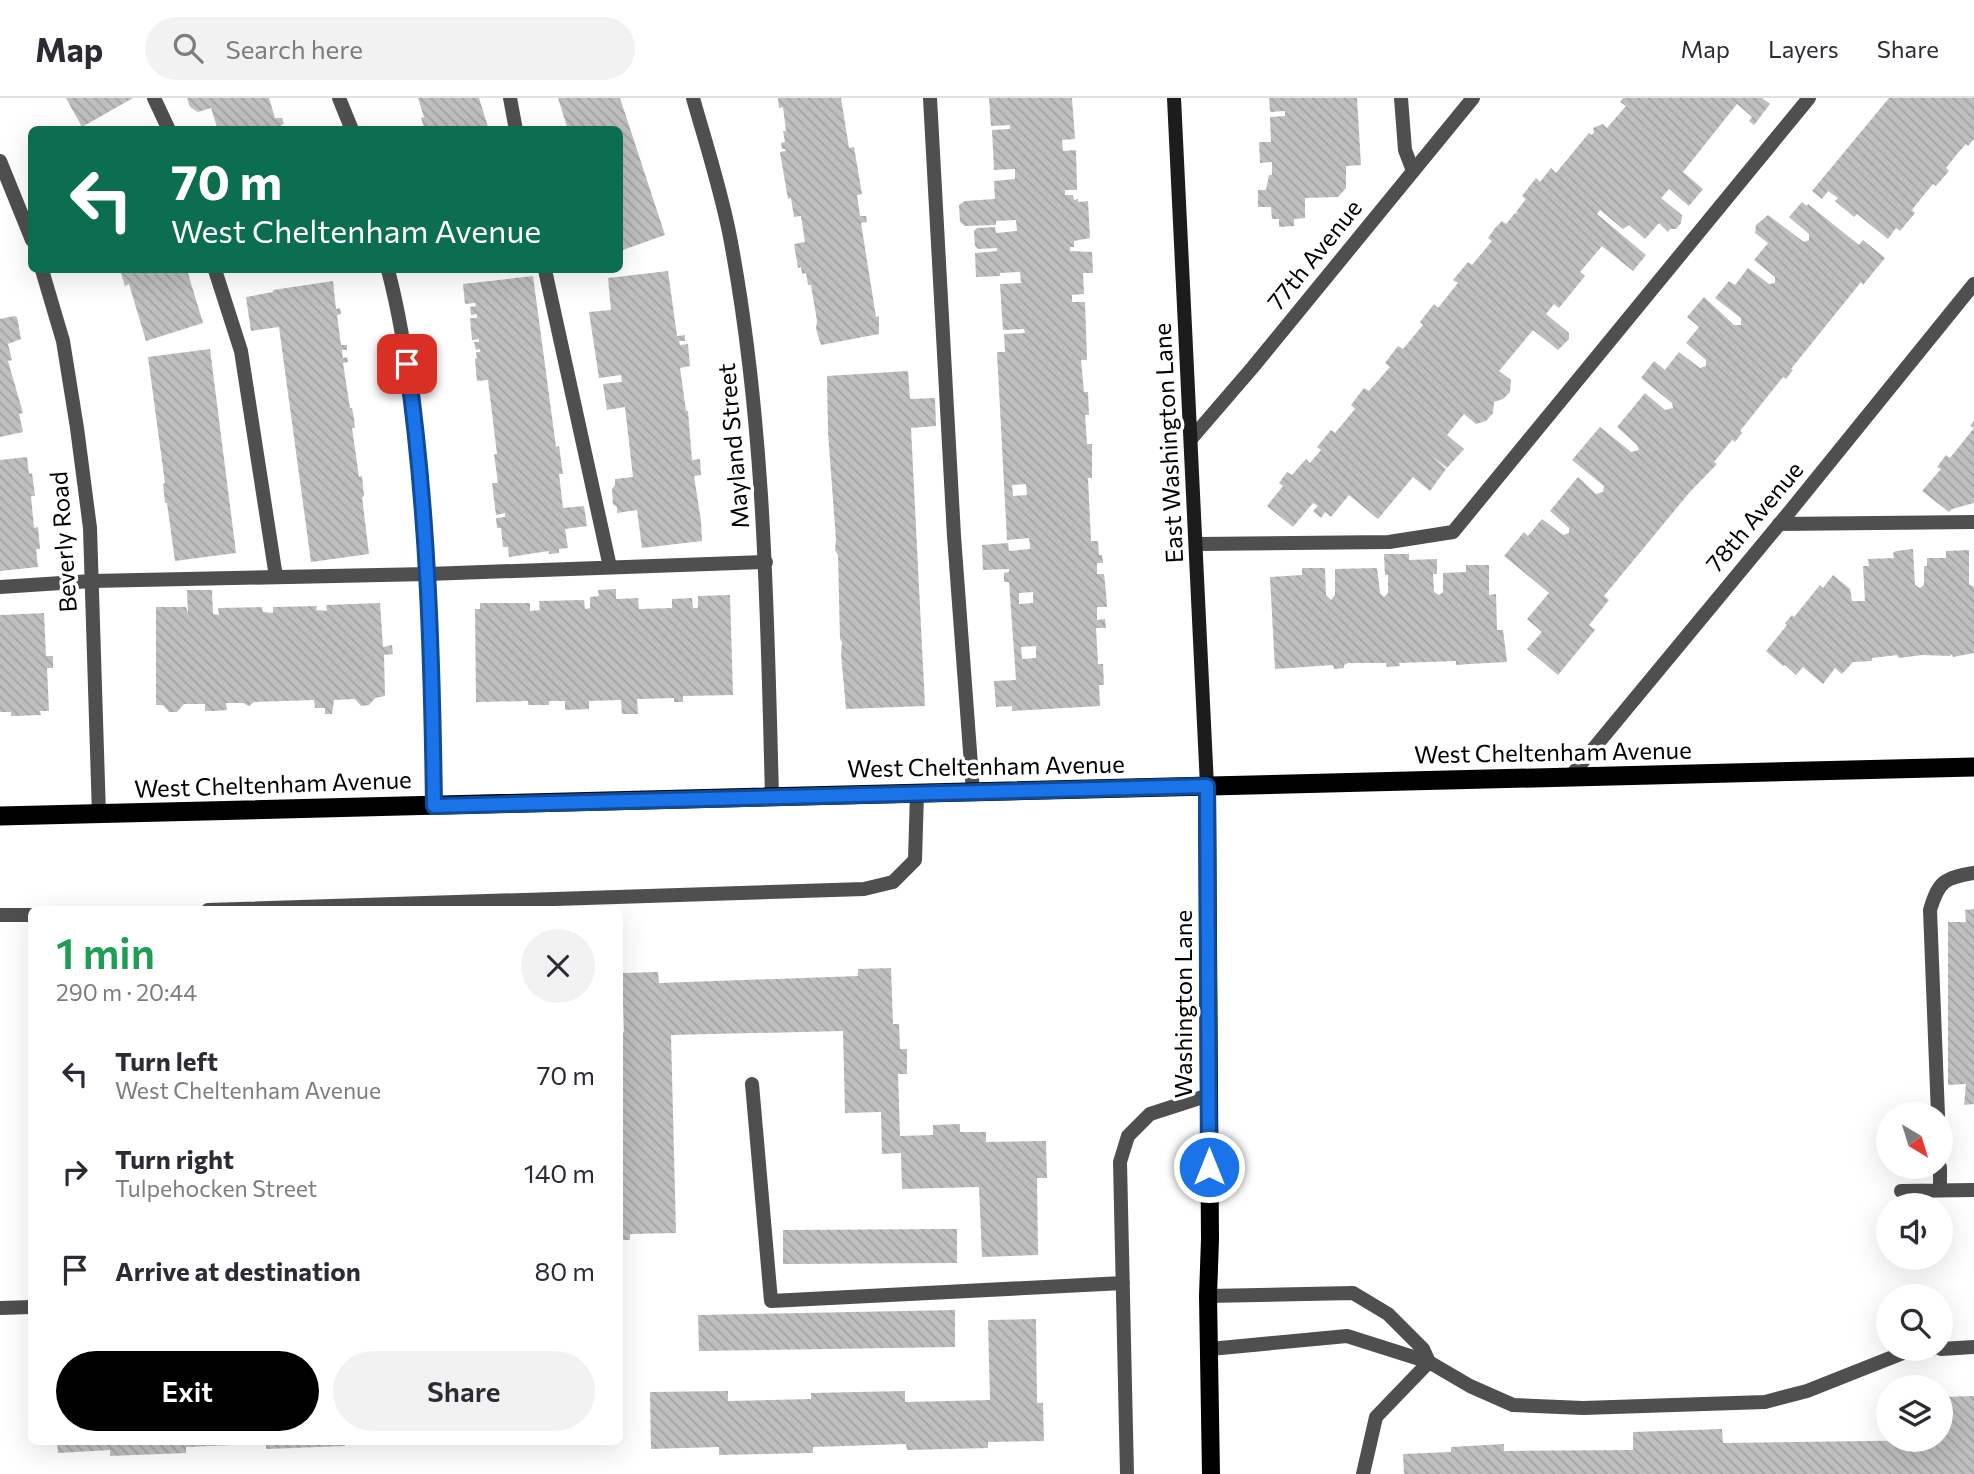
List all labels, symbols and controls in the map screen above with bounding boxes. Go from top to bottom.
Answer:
search box [145,17,635,80]
text: Map [35,28,103,69]
icon: search [169,29,207,67]
text: Search here [225,33,363,64]
text: Map [1681,34,1730,63]
text: Layers [1768,34,1839,63]
text: Share [1877,34,1939,63]
text: 70 m [171,150,282,210]
icon: left [56,154,147,245]
street label: 77th Avenue [1261,193,1367,315]
text: West Cheltenham Avenue [171,210,541,250]
street label: East Washington Lane [1147,322,1188,564]
pin [377,334,437,394]
icon: arrive [388,345,426,383]
street label: Mayland Street [711,362,754,530]
street label: 78th Avenue [1699,455,1808,577]
street label: Beverly Road [43,471,82,614]
street label: West Cheltenham Avenue [1414,735,1692,768]
street label: West Cheltenham Avenue [847,749,1125,782]
street label: West Cheltenham Avenue [134,764,412,803]
street label: Washington Lane [1168,910,1197,1098]
text: 1 min [56,926,155,978]
button: close [521,929,595,1003]
text: 290 m · 20:44 [56,978,197,1006]
text: Turn left [115,1045,218,1076]
icon: left [56,1055,94,1093]
text: 70 m [537,1059,595,1090]
text: West Cheltenham Avenue [115,1076,381,1104]
north arrow [1876,1102,1953,1180]
map controls [1876,1102,1953,1452]
position arrow [1172,1130,1246,1204]
text: Turn right [115,1143,234,1174]
icon: right [56,1153,94,1191]
text: 140 m [524,1157,595,1188]
text: Tulpehocken Street [115,1174,317,1202]
button: sound [1876,1193,1953,1270]
icon: arrive [56,1251,94,1289]
text: Arrive at destination [115,1255,361,1286]
text: 80 m [535,1255,595,1286]
button: search [1876,1284,1953,1361]
button: Exit [56,1351,319,1431]
button: Share [333,1351,595,1431]
button: layers [1876,1375,1953,1452]

